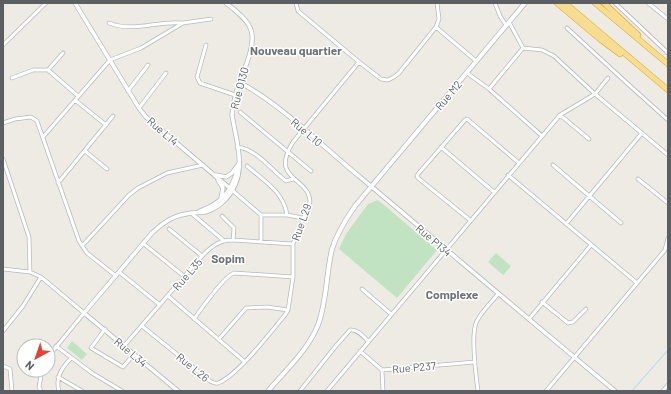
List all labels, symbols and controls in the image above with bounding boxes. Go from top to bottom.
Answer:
district label: Nouveau quartier [250,43,342,57]
street label: Rue O130 [227,65,251,111]
street label: Rue M2 [432,78,464,112]
street label: Rue L14 [145,114,181,148]
street label: Rue L10 [289,115,325,149]
street label: Rue L29 [288,201,314,242]
street label: Rue P134 [413,221,455,259]
district label: Sopim [211,251,245,265]
street label: Rue L35 [170,255,205,293]
district label: Complexe [426,287,479,301]
street label: Rue L34 [112,335,150,369]
north arrow [16,338,56,378]
street label: Rue L26 [174,350,212,384]
text: N [22,359,36,373]
street label: Rue P237 [392,359,436,375]

